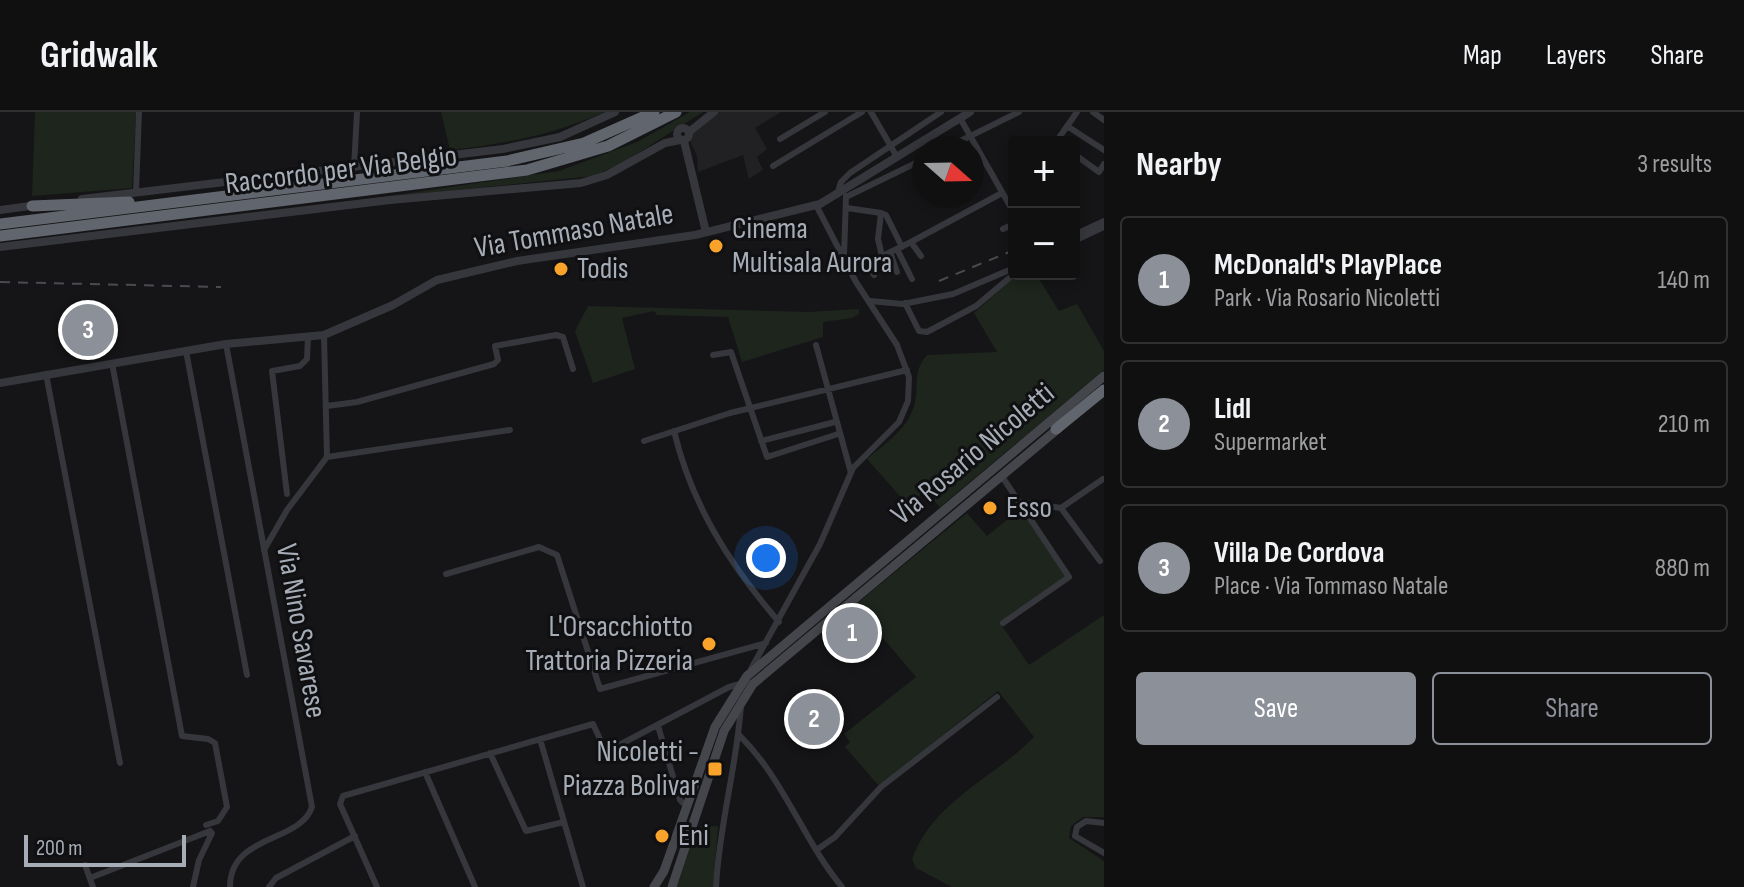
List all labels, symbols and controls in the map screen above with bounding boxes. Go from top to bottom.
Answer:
text: Gridwalk [40,33,158,78]
text: Map [1463,39,1502,72]
text: Layers [1546,39,1606,72]
text: Share [1650,39,1704,72]
north arrow [912,136,984,208]
map controls [1008,136,1080,280]
button: + [1008,136,1080,208]
street label: Raccordo per Via Belgio [223,138,459,202]
text: Nearby [1136,144,1222,185]
text: 3 results [1637,149,1712,180]
street label: Via Tommaso Natale [472,196,676,266]
button: − [1008,208,1080,280]
place label: Cinema Multisala Aurora [732,211,892,281]
marker: Cinema Multisala Aurora [707,237,725,255]
text: McDonald's PlayPlace [1214,247,1442,283]
place label: Todis [577,251,629,287]
marker: Todis [552,260,570,278]
text: 1 [1159,265,1169,296]
text: 140 m [1658,265,1710,296]
text: Park · Via Rosario Nicoletti [1214,283,1440,314]
pin: 3 [62,300,114,360]
street label: Via Rosario Nicoletti [884,375,1062,533]
text: Lidl [1214,391,1251,427]
text: 2 [1158,409,1170,440]
text: 210 m [1658,409,1710,440]
text: Supermarket [1214,427,1327,458]
place label: Esso [1006,490,1052,526]
marker: Esso [981,499,999,517]
text: Villa De Cordova [1214,535,1384,571]
your location [746,538,786,578]
street label: Via Nino Savarese [268,541,334,721]
text: 3 [1158,553,1170,584]
text: 880 m [1655,553,1710,584]
text: Place · Via Tommaso Natale [1214,571,1448,602]
pin: 1 [826,603,878,663]
place label: L'Orsacchiotto Trattoria Pizzeria [525,609,693,679]
marker: L'Orsacchiotto Trattoria Pizzeria [700,635,718,653]
button: Save [1136,672,1416,745]
button: Share [1432,672,1712,745]
pin: 2 [788,689,840,749]
place label: Nicoletti - Piazza Bolivar [562,734,699,804]
marker: Nicoletti - Piazza Bolivar [706,760,724,778]
place label: Eni [678,818,709,854]
marker: Eni [653,827,671,845]
scale bar [24,831,186,867]
text: 200 m [36,835,82,862]

